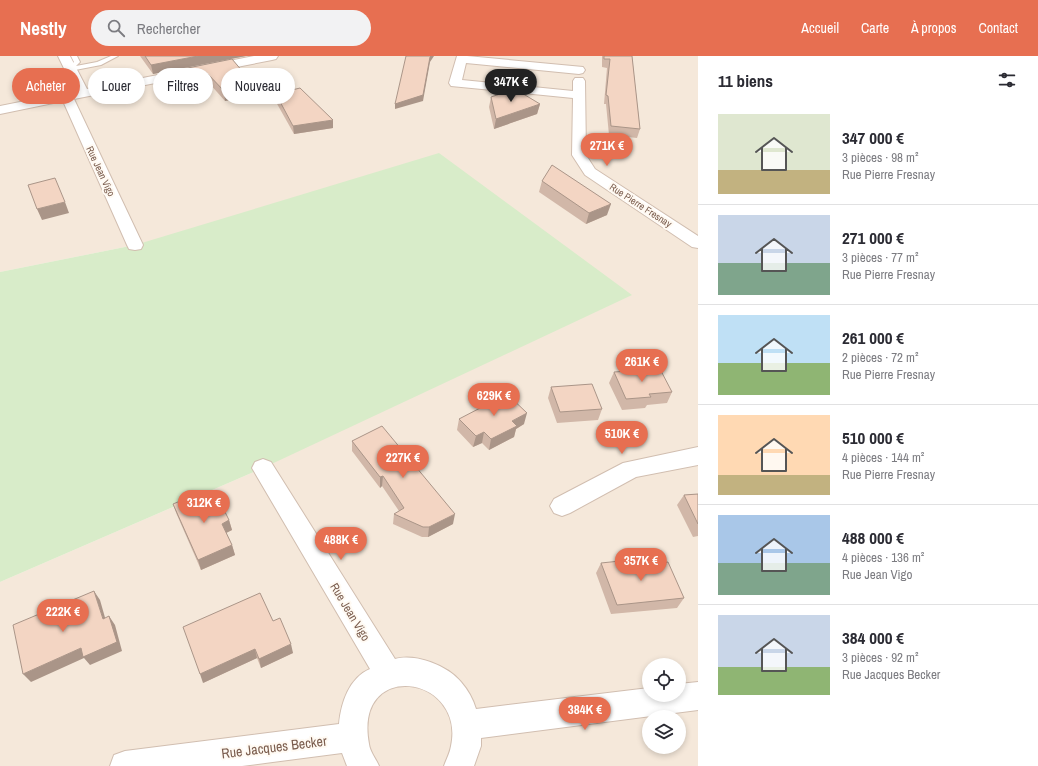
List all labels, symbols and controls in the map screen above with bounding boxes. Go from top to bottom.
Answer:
search box [91,10,371,46]
text: Nestly [20,15,67,41]
icon: search [105,17,127,39]
text: Rechercher [137,18,200,39]
text: Accueil [801,19,839,37]
text: Carte [861,19,889,37]
text: À propos [911,19,956,37]
text: Contact [978,19,1018,37]
chip: Acheter [12,68,80,104]
chip: Louer [88,68,145,104]
chip: Filtres [153,68,213,104]
chip: Nouveau [221,68,295,104]
pin: 347K € [478,69,544,103]
text: 11 biens [718,69,773,92]
icon: filters [996,69,1018,91]
text: 347K € [494,73,528,90]
text: 347 000 € [842,126,904,149]
icon: home [750,130,798,178]
pin: 271K € [574,133,640,167]
text: 271K € [590,137,624,154]
street label: Rue Jean Vigo [83,144,118,199]
text: 3 pièces · 98 m² [842,149,918,166]
text: Rue Pierre Fresnay [842,166,935,183]
street label: Rue Pierre Fresnay [607,180,675,231]
text: 271 000 € [842,226,904,249]
icon: home [750,231,798,279]
text: 3 pièces · 77 m² [842,249,918,266]
text: Rue Pierre Fresnay [842,266,935,283]
text: 261 000 € [842,326,904,349]
icon: home [750,331,798,379]
pin: 261K € [609,349,675,383]
text: 2 pièces · 72 m² [842,349,918,366]
text: 261K € [625,353,659,370]
text: Rue Pierre Fresnay [842,366,935,383]
pin: 629K € [461,383,527,417]
text: 629K € [477,387,511,404]
pin: 510K € [589,421,655,455]
text: 510K € [605,425,639,442]
text: 510 000 € [842,426,904,449]
icon: home [750,431,798,479]
pin: 227K € [370,445,436,479]
text: 227K € [386,449,420,466]
text: 4 pièces · 144 m² [842,449,924,466]
text: Rue Pierre Fresnay [842,466,935,483]
pin: 312K € [171,490,237,524]
text: 312K € [187,494,221,511]
text: 488 000 € [842,526,904,549]
pin: 488K € [308,527,374,561]
text: 488K € [324,531,358,548]
icon: home [750,531,798,579]
pin: 357K € [608,548,674,582]
text: 4 pièces · 136 m² [842,549,924,566]
text: 357K € [624,552,658,569]
text: Rue Jean Vigo [842,566,912,583]
street label: Rue Jean Vigo [326,580,374,644]
pin: 222K € [30,599,96,633]
text: 222K € [46,603,80,620]
text: 384 000 € [842,626,904,649]
icon: home [750,631,798,679]
text: 3 pièces · 92 m² [842,649,918,666]
map controls [642,658,686,754]
button: locate [642,658,686,702]
text: Rue Jacques Becker [842,666,940,683]
pin: 384K € [552,697,618,731]
text: 384K € [568,701,602,718]
button: layers [642,710,686,754]
street label: Rue Jacques Becker [220,732,328,762]

